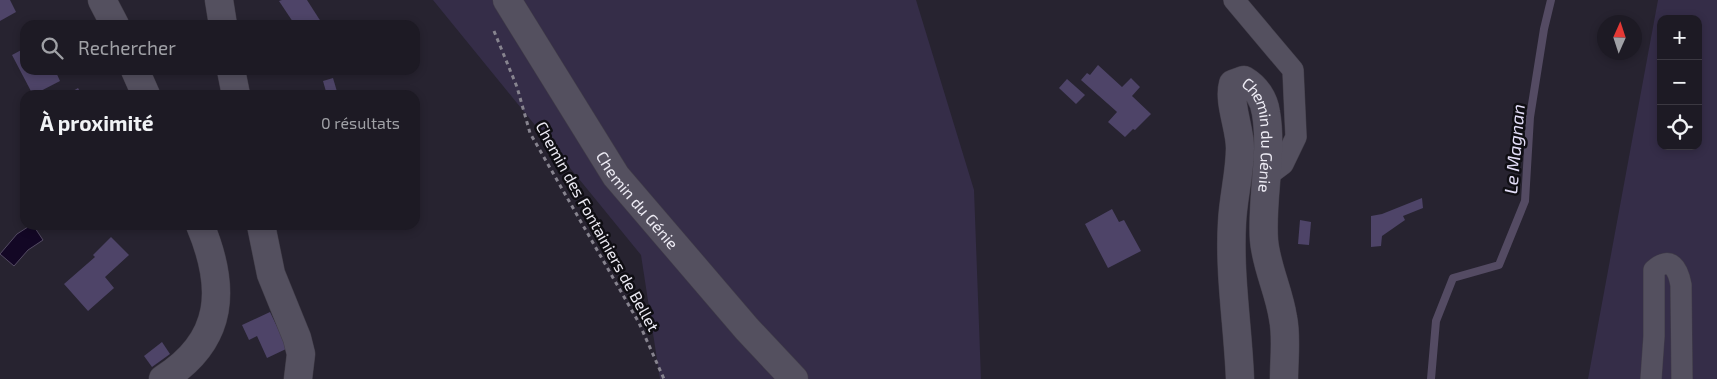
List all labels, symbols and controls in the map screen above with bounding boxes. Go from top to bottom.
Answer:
north arrow [1597,15,1642,60]
map controls [1657,15,1702,150]
button: + [1657,15,1702,60]
search box [20,20,420,75]
icon: search [38,34,66,62]
text: Rechercher [78,36,176,59]
button: − [1657,60,1702,105]
street label: Chemin du Génie [1239,73,1278,193]
water label: Le Magnan [1499,103,1529,195]
button: locate [1657,105,1702,150]
text: À proximité [40,110,154,135]
text: 0 résultats [321,113,400,132]
street label: Chemin des Fontainiers de Bellet [532,118,664,334]
street label: Chemin du Génie [593,147,683,252]

